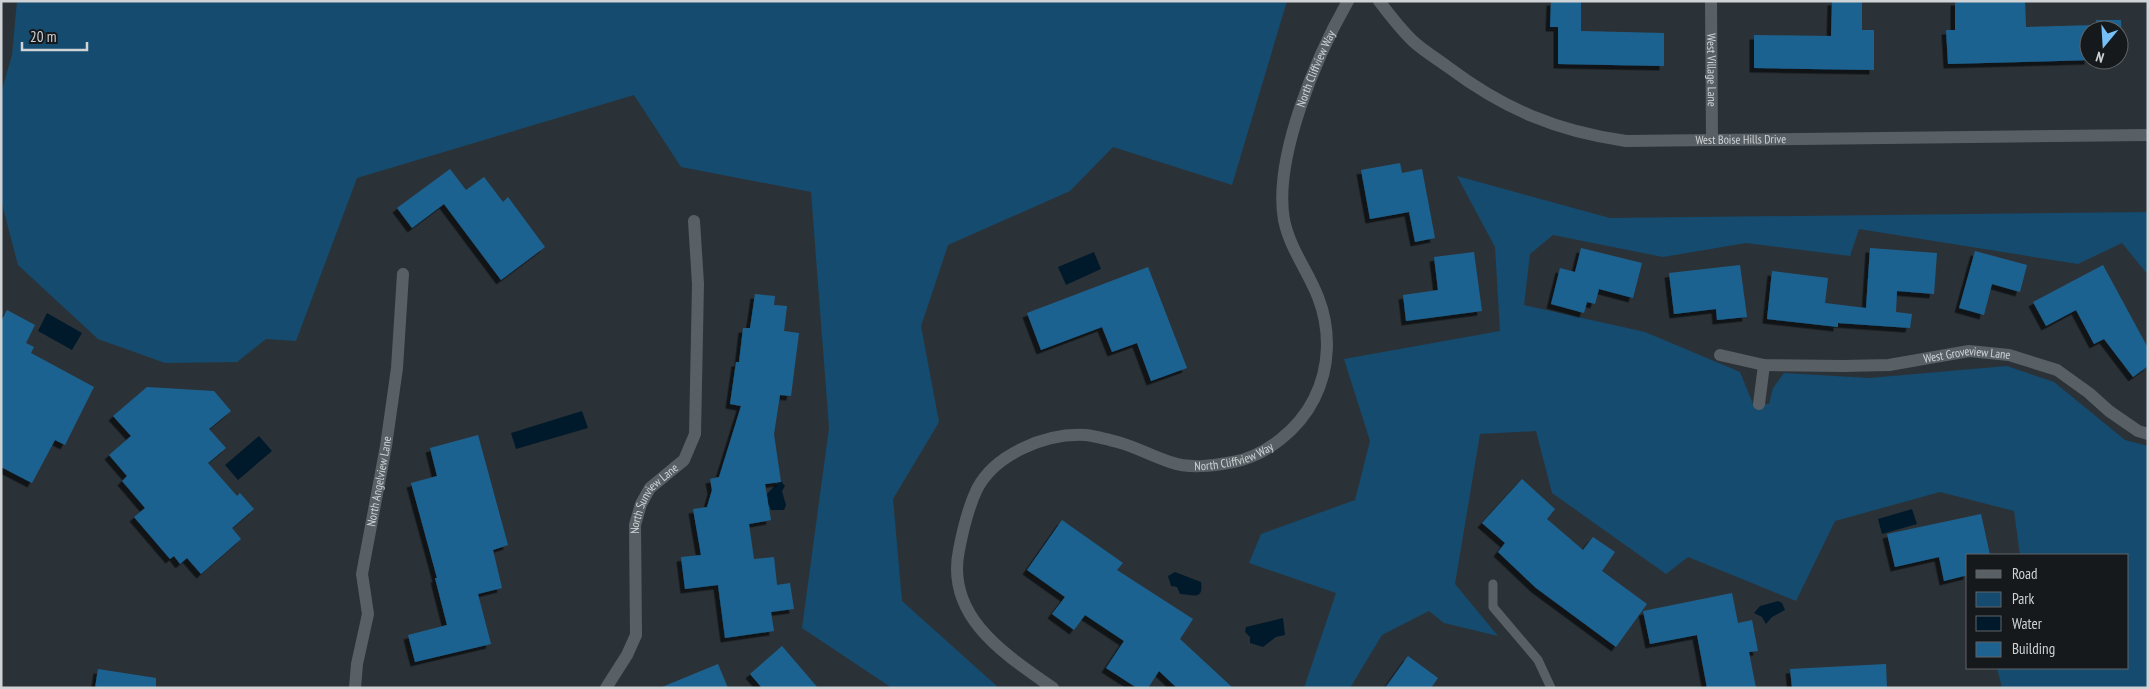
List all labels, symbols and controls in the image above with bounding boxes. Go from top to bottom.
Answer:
scale bar [22,20,88,52]
north arrow [2079,20,2129,70]
text: 20 m [30,27,56,46]
street label: North Cliffview Way [1293,27,1339,109]
street label: West Village Lane [1704,33,1720,107]
text: N [2094,48,2106,67]
street label: West Boise Hills Drive [1695,131,1786,147]
street label: West Groveview Lane [1922,343,2011,366]
street label: North Angelview Lane [363,435,394,528]
street label: North Cliffview Way [1194,438,1276,473]
street label: North Sunview Lane [627,460,681,534]
legend [1966,554,2129,669]
text: Road [2012,564,2038,583]
text: Park [2012,589,2034,608]
text: Water [2012,614,2043,633]
text: Building [2012,639,2055,658]

